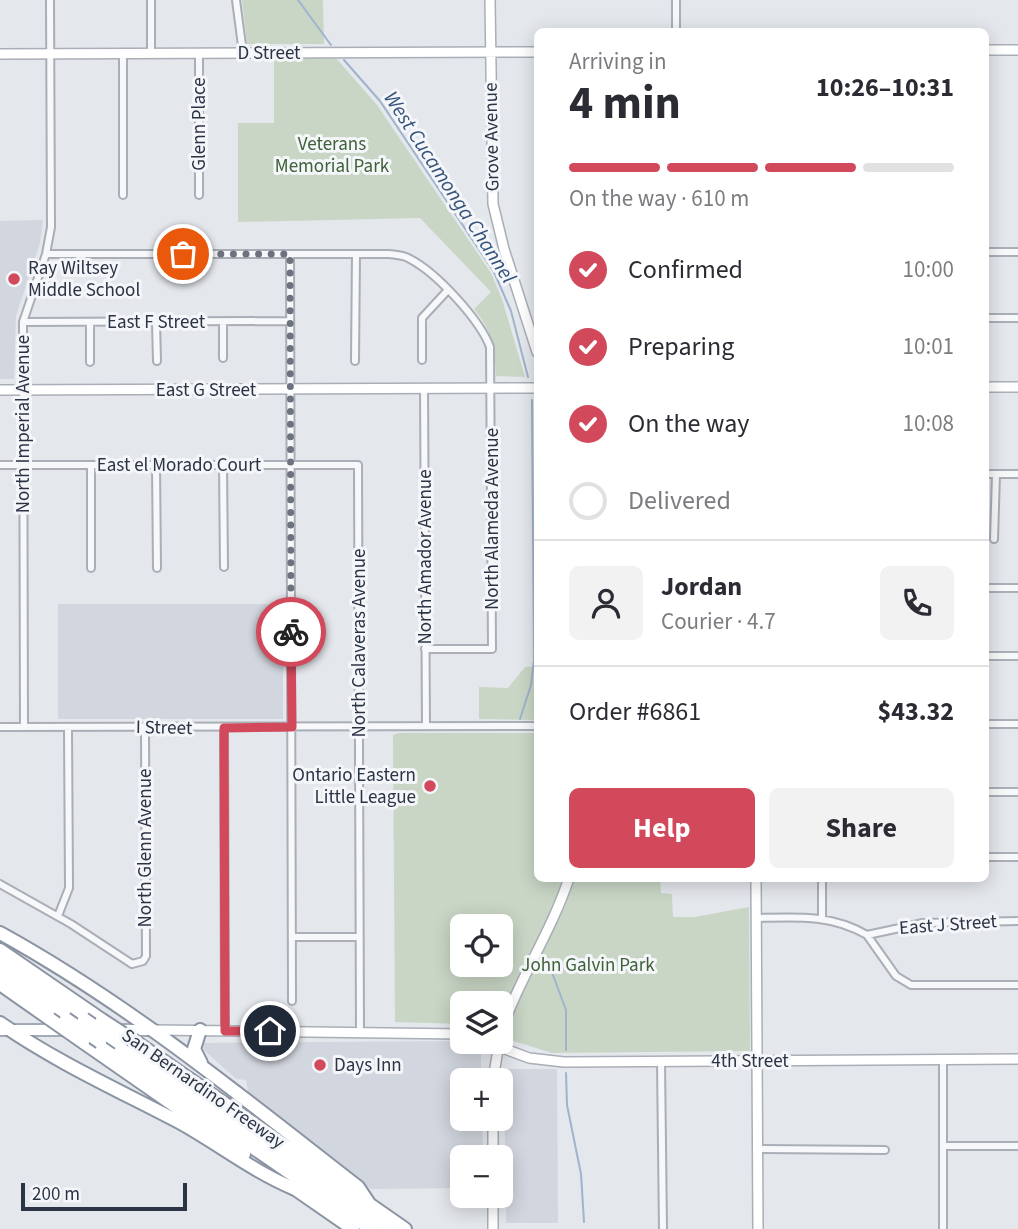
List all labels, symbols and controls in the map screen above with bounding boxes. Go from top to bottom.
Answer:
street label: D Street [237,40,301,67]
text: Arriving in [569,45,667,78]
text: 10:26–10:31 [816,69,954,106]
text: 4 min [569,71,681,136]
street label: Glenn Place [186,77,213,171]
street label: Grove Avenue [478,82,506,192]
water label: West Cucamonga Channel [376,85,524,290]
park label: Veterans Memorial Park [275,131,390,180]
text: On the way · 610 m [569,182,749,215]
pin [153,224,213,284]
icon: bag [164,235,202,273]
icon: check [569,251,607,289]
text: Confirmed [628,251,743,288]
text: 10:00 [903,253,954,286]
place label: Ray Wiltsey Middle School [28,255,140,304]
marker: Ray Wiltsey Middle School [6,271,22,287]
street label: East F Street [107,309,206,336]
icon: check [569,328,607,366]
text: Preparing [628,328,734,365]
text: 10:01 [903,330,954,363]
street label: North Imperial Avenue [10,335,37,513]
street label: East G Street [156,377,257,404]
icon: check [569,405,607,443]
text: On the way [628,405,749,442]
text: 10:08 [903,407,954,440]
street label: North Alameda Avenue [479,428,506,610]
street label: East el Morado Court [97,452,262,479]
street label: North Amador Avenue [412,469,439,645]
text: Delivered [628,482,731,519]
street label: North Calaveras Avenue [346,549,373,737]
button: person [569,566,643,640]
button: phone [880,566,954,640]
text: Jordan [661,568,742,605]
courier [256,597,326,667]
text: Courier · 4.7 [661,605,776,638]
icon: bike [272,613,310,651]
text: Order #6861 [569,693,701,730]
text: $43.32 [878,693,954,730]
street label: I Street [136,714,193,742]
place label: Ontario Eastern Little League [292,762,416,811]
street label: North Glenn Avenue [132,769,159,927]
marker: Ontario Eastern Little League [422,778,438,794]
button: Help [569,788,755,868]
button: Share [769,788,954,868]
street label: East J Street [898,908,998,942]
map controls [450,914,513,1208]
button: locate [450,914,513,977]
park label: John Galvin Park [521,952,655,979]
button: layers [450,991,513,1054]
pin [240,1001,300,1061]
icon: home [251,1012,289,1050]
street label: San Bernardino Freeway [116,1022,290,1156]
street label: 4th Street [711,1048,789,1075]
place label: Days Inn [334,1052,402,1079]
marker: Days Inn [312,1057,328,1073]
button: + [450,1068,513,1131]
button: − [450,1145,513,1208]
scale bar [21,1180,187,1212]
text: 200 m [32,1181,80,1208]

